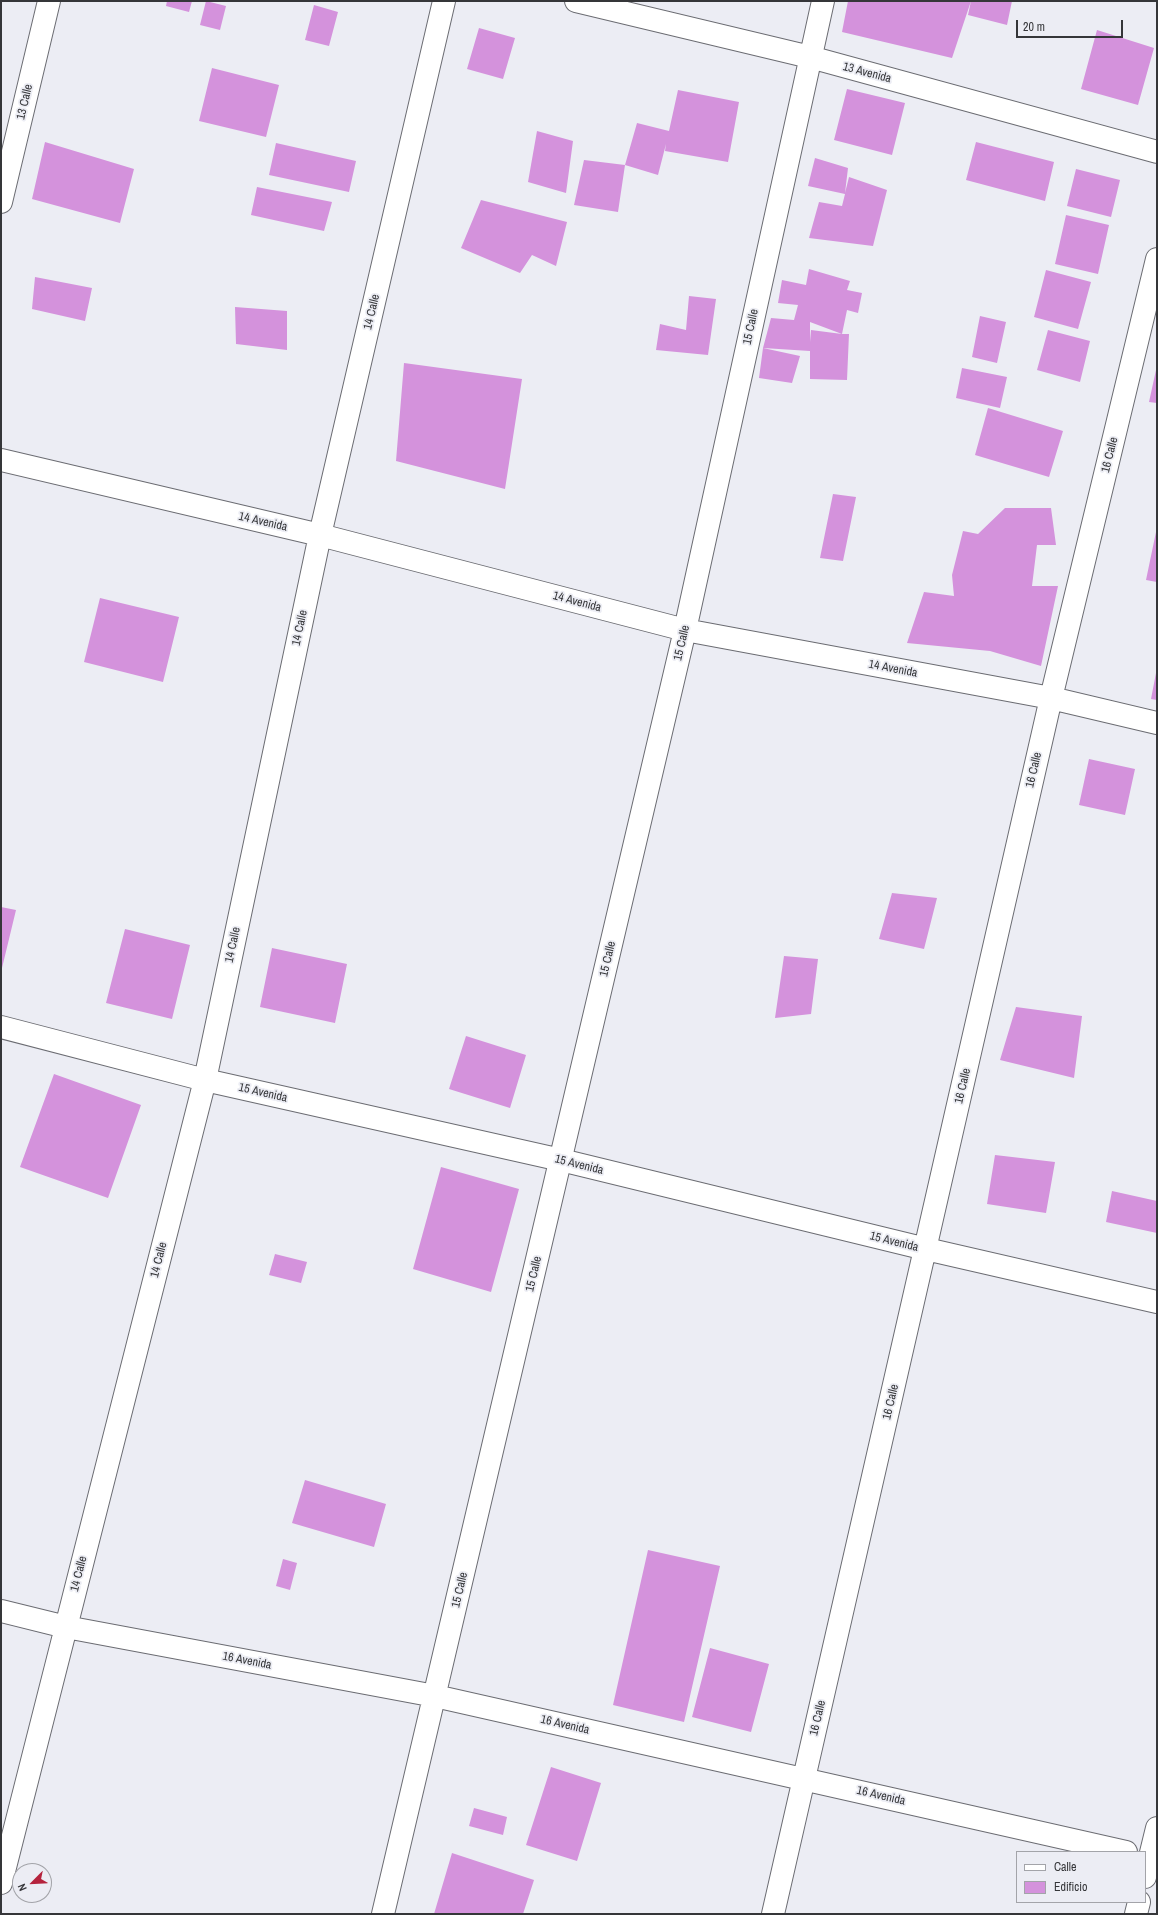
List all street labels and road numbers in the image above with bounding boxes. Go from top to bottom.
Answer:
street label: 13 Avenida [841,60,893,86]
street label: 13 Calle [14,83,36,121]
street label: 14 Calle [361,293,383,331]
street label: 15 Calle [740,308,762,346]
street label: 16 Calle [1099,436,1121,474]
street label: 14 Avenida [237,509,289,535]
street label: 14 Avenida [551,589,603,615]
street label: 14 Calle [289,609,311,647]
street label: 15 Calle [671,624,693,662]
street label: 14 Avenida [867,657,919,681]
street label: 16 Calle [1023,751,1045,789]
street label: 14 Calle [222,926,244,964]
street label: 15 Calle [597,940,619,978]
street label: 16 Calle [952,1067,974,1105]
street label: 15 Avenida [237,1080,289,1106]
street label: 15 Avenida [553,1152,605,1178]
street label: 15 Avenida [868,1229,920,1255]
street label: 14 Calle [148,1241,170,1279]
street label: 15 Calle [523,1255,545,1293]
street label: 16 Calle [880,1383,902,1421]
street label: 14 Calle [68,1555,90,1593]
street label: 15 Calle [449,1571,471,1609]
street label: 16 Avenida [221,1649,273,1673]
street label: 16 Calle [807,1699,829,1737]
street label: 16 Avenida [539,1712,591,1738]
street label: 16 Avenida [855,1783,907,1809]

